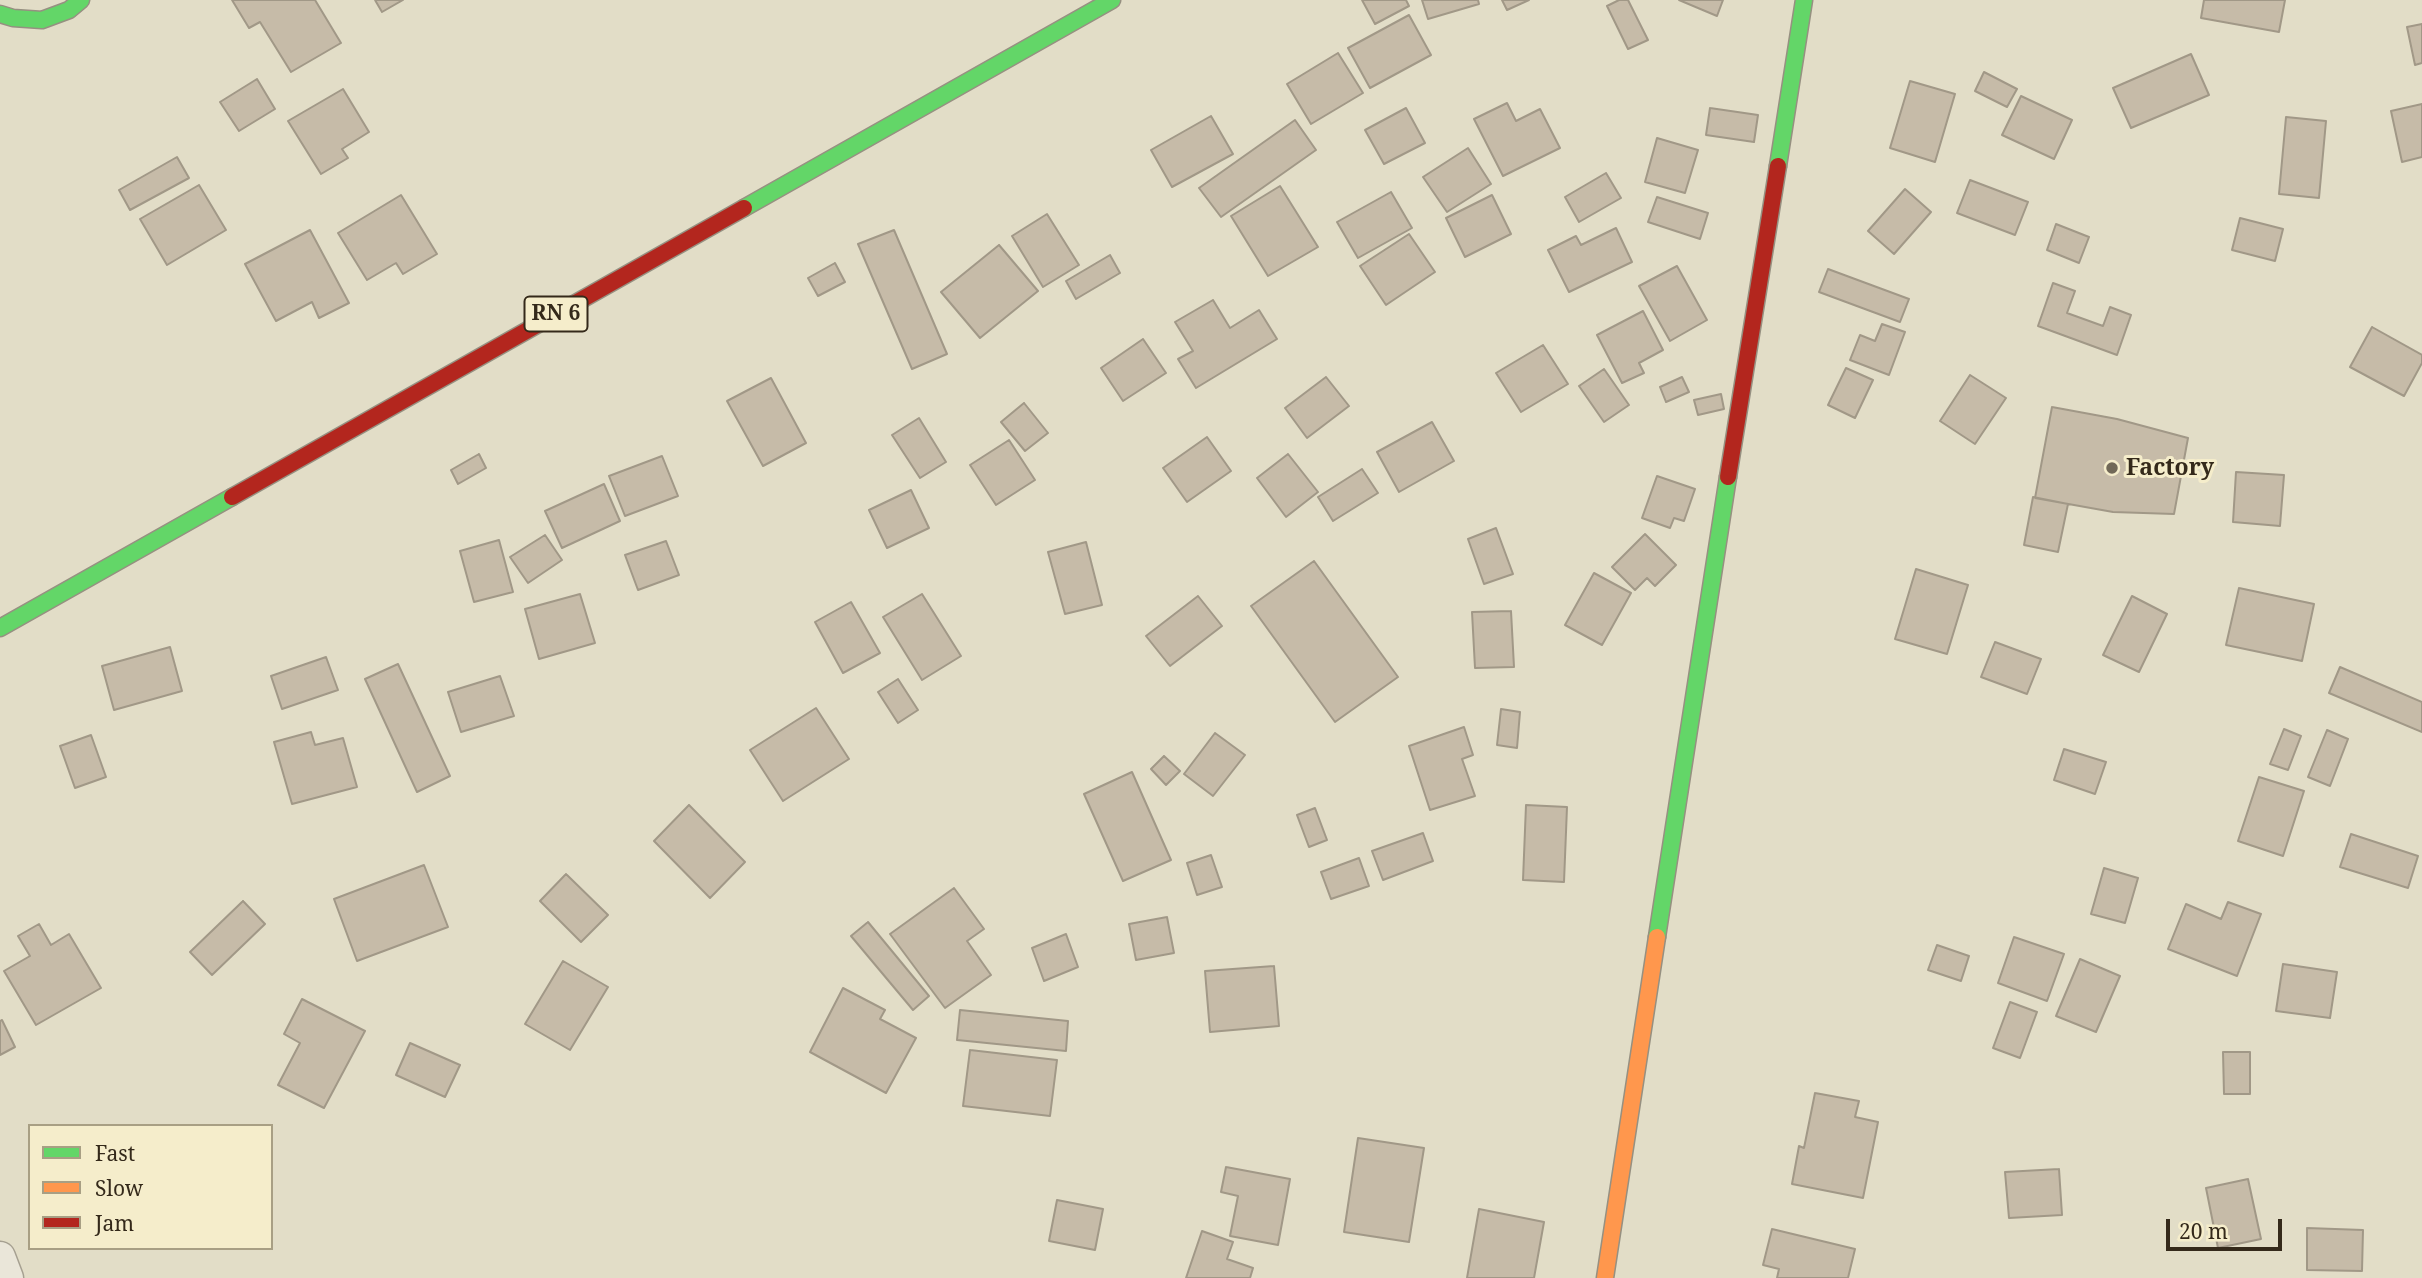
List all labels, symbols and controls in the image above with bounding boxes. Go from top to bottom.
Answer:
road number: RN 6 [524,296,588,332]
place label: Factory [2126,454,2214,482]
marker: Factory [2104,460,2120,476]
legend [28,1124,273,1250]
text: Fast [95,1139,135,1167]
text: Slow [95,1174,143,1202]
scale bar [2170,1204,2286,1248]
text: Jam [95,1209,134,1237]
text: 20 m [2179,1217,2228,1245]

